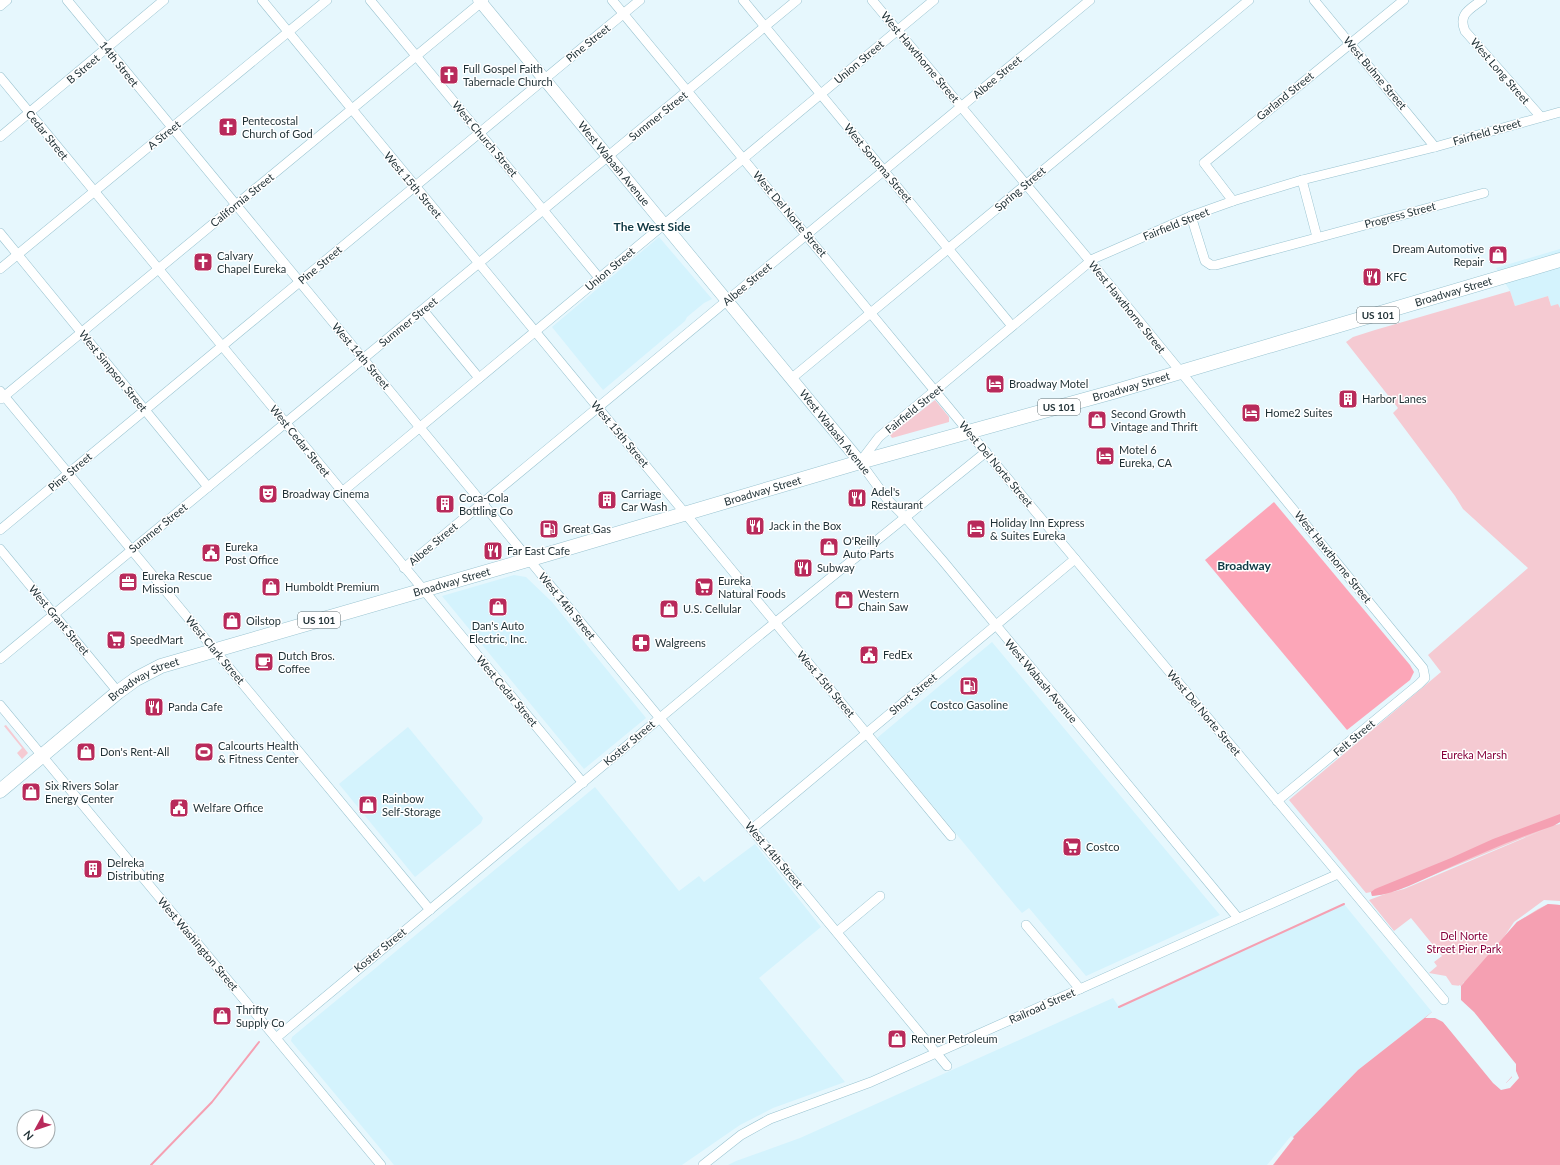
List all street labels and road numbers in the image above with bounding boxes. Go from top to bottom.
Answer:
street label: West Hawthorne Street [879,9,962,105]
street label: Pine Street [563,21,612,64]
street label: West Buhne Street [1341,34,1410,112]
street label: West Long Street [1468,35,1533,106]
street label: Union Street [831,37,886,86]
street label: 14th Street [97,38,142,89]
street label: B Street [64,51,102,86]
street label: Albee Street [970,52,1024,101]
street label: Garland Street [1254,69,1316,123]
street label: Summer Street [626,88,690,143]
street label: West Church Street [450,98,521,179]
street label: Cedar Street [23,107,71,162]
street label: Fairfield Street [1451,116,1522,147]
street label: A Street [144,117,183,152]
street label: West Wabash Avenue [576,118,653,208]
street label: West Sonoma Street [842,121,915,205]
street label: West 15th Street [382,149,445,221]
street label: Spring Street [992,164,1048,214]
street label: West Del Norte Street [751,168,830,259]
street label: California Street [207,170,276,229]
street label: Progress Street [1363,199,1437,230]
street label: Fairfield Street [1141,204,1211,243]
street label: Pine Street [295,243,344,287]
street label: Union Street [582,244,637,293]
street label: West Hawthorne Street [1086,258,1168,355]
street label: Albee Street [720,259,774,308]
street label: Broadway Street [1413,273,1493,309]
street label: Summer Street [376,294,440,349]
road number: US 101 [1357,307,1399,323]
street label: West 14th Street [330,320,393,392]
street label: West Simpson Street [77,327,150,414]
street label: Broadway Street [1091,369,1171,403]
street label: Fairfield Street [882,381,945,436]
street label: West Wabash Avenue [797,387,874,477]
street label: West 15th Street [589,398,652,470]
road number: US 101 [1038,399,1080,415]
street label: West Cedar Street [268,402,333,479]
street label: West Del Norte Street [957,418,1036,509]
street label: Pine Street [45,450,94,494]
street label: Broadway Street [722,473,803,508]
street label: Summer Street [126,500,190,555]
street label: West Hawthorne Street [1292,508,1374,605]
street label: Albee Street [406,519,460,568]
street label: Broadway Street [411,564,492,599]
street label: West 14th Street [536,569,599,642]
street label: West Grant Street [26,582,92,657]
road number: US 101 [298,612,340,628]
street label: West Clark Street [183,613,248,686]
street label: West Wabash Avenue [1002,636,1080,725]
street label: West 15th Street [795,648,858,720]
street label: West Cedar Street [474,653,541,729]
street label: Broadway Street [105,654,180,704]
street label: West Del Norte Street [1165,667,1244,758]
street label: Short Street [886,670,939,717]
street label: Koster Street [600,717,657,768]
street label: Felt Street [1330,717,1377,759]
street label: West 14th Street [743,819,806,891]
street label: West Washington Street [156,894,241,993]
street label: Koster Street [351,925,408,975]
street label: Railroad Street [1007,985,1077,1026]

